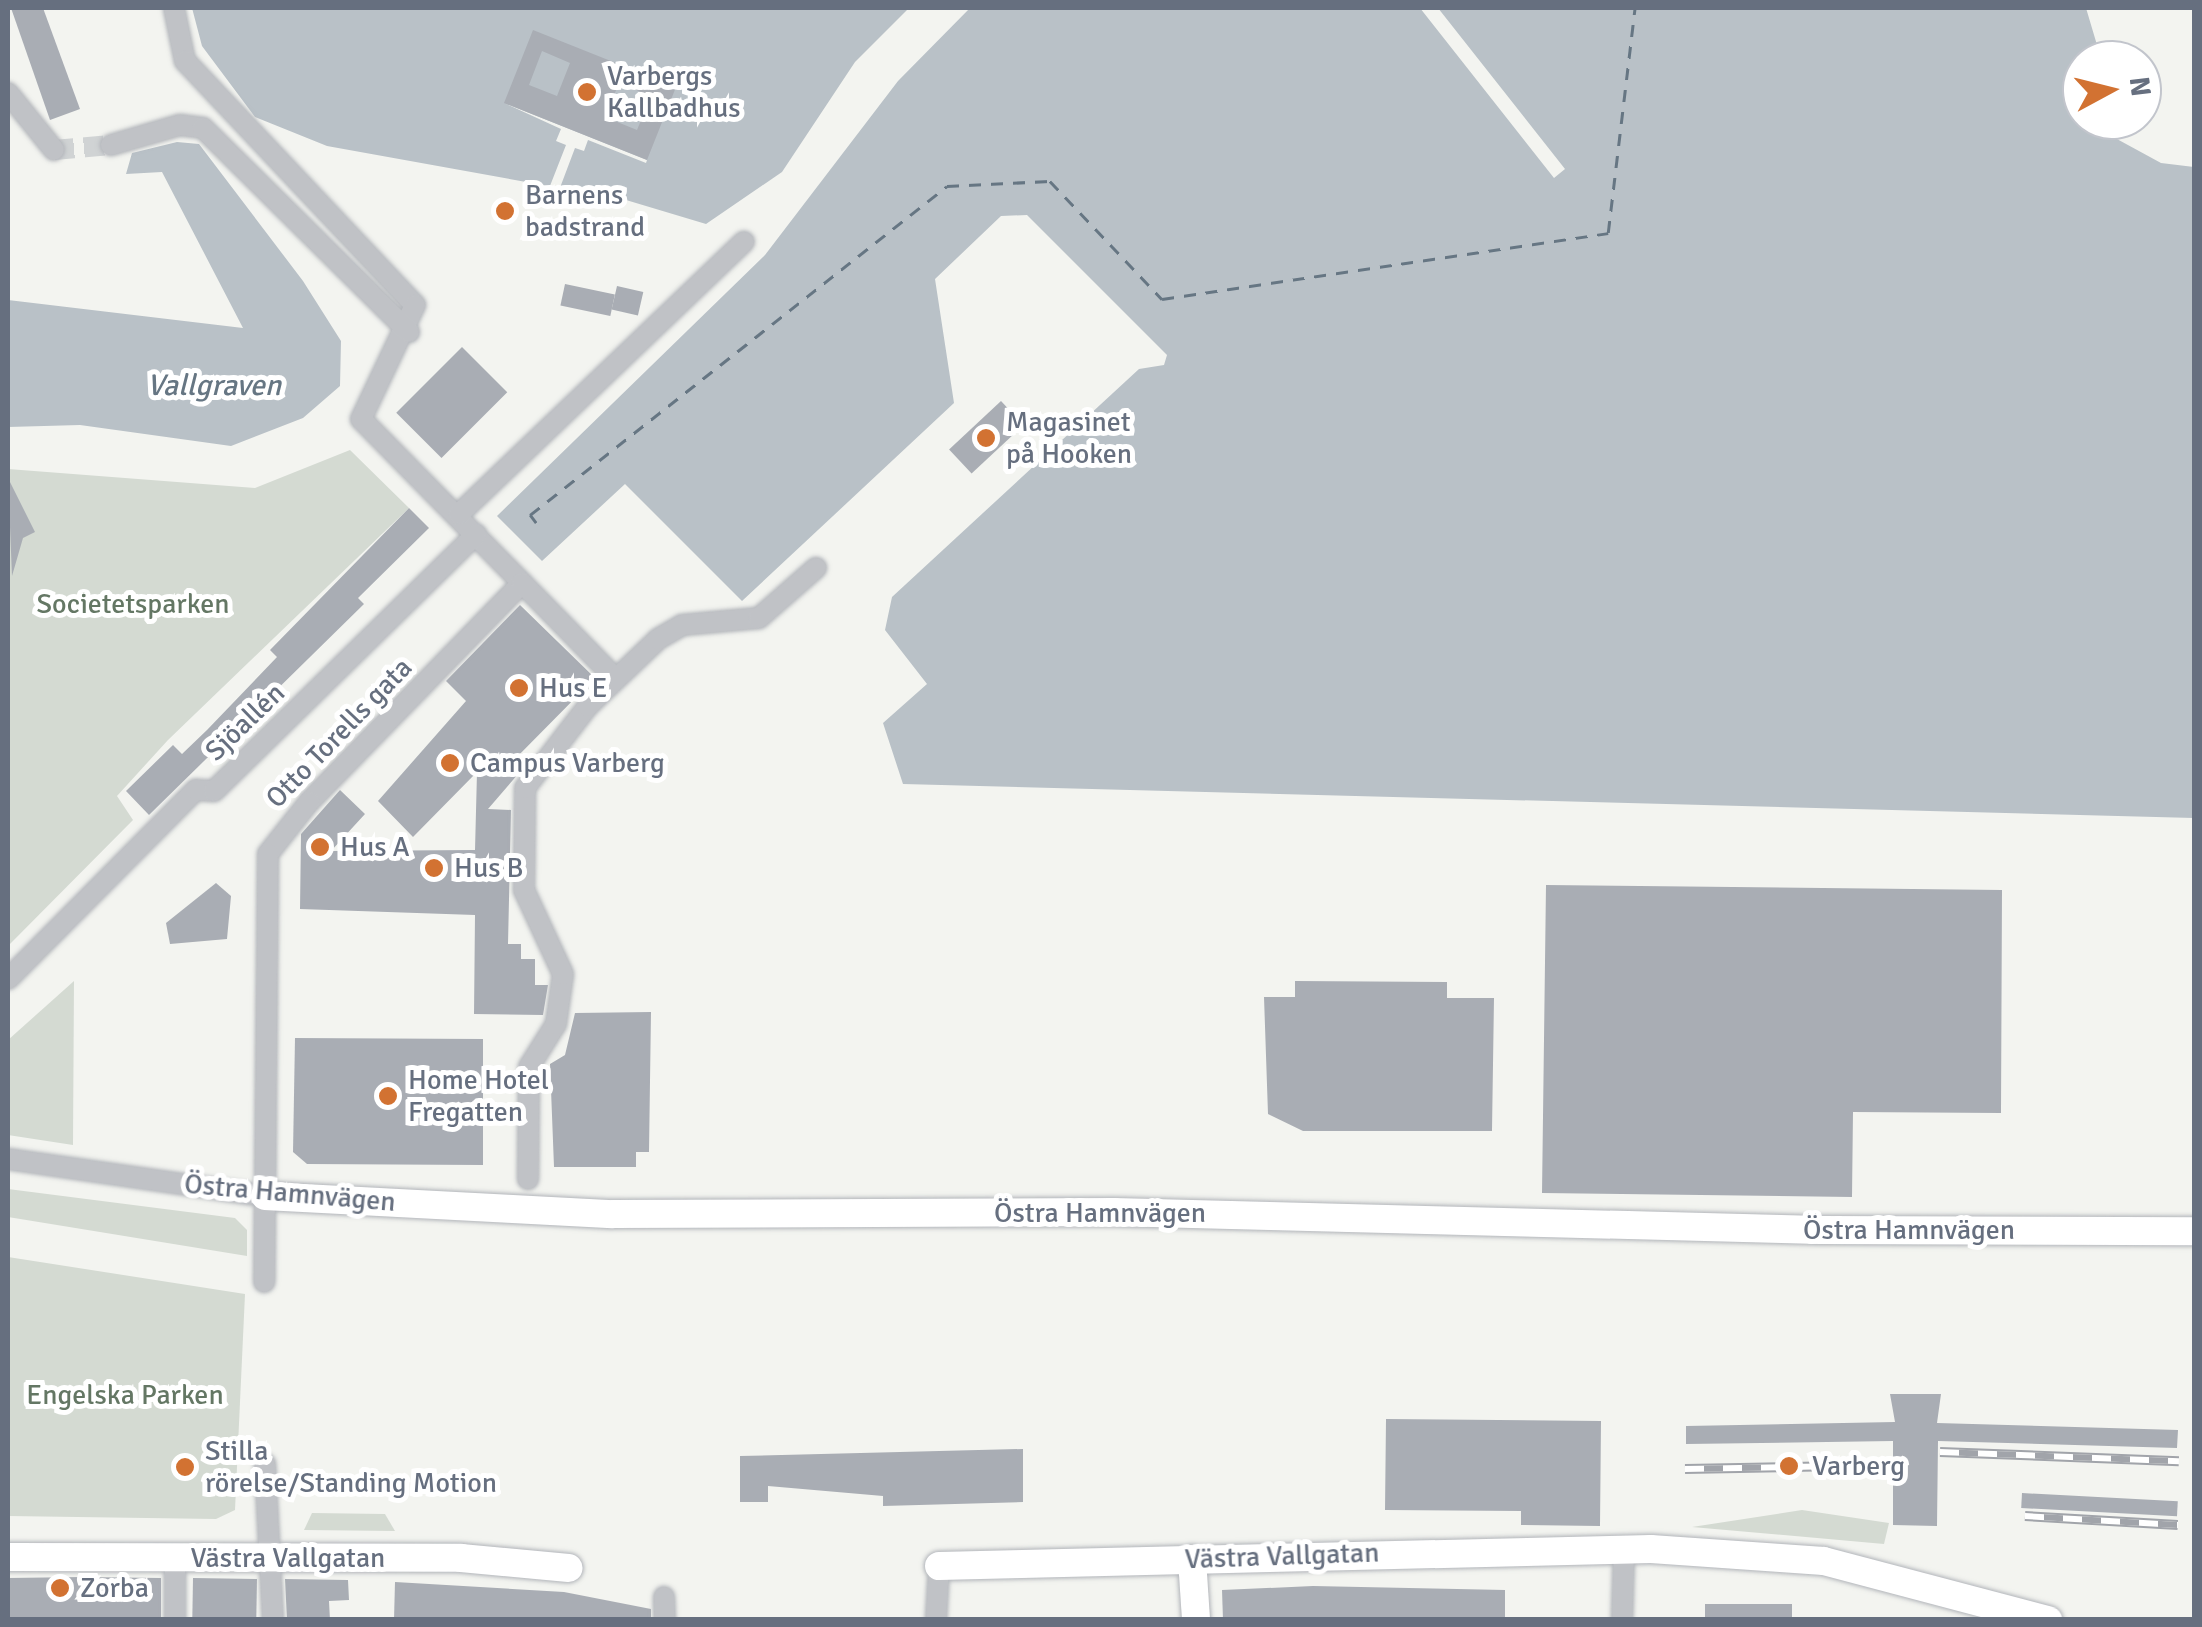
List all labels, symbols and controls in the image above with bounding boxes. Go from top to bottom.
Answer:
north arrow [2062,40,2162,140]
place label: Varbergs Kallbadhus [607,59,741,125]
text: N [2122,75,2158,98]
marker: Varbergs Kallbadhus [576,81,598,103]
place label: Barnens badstrand [525,178,645,244]
marker: Barnens badstrand [494,200,516,222]
water label: Vallgraven [147,368,281,404]
place label: Magasinet på Hooken [1006,405,1132,471]
marker: Magasinet på Hooken [975,427,997,449]
park label: Societetsparken [37,587,229,621]
street label: Otto Torells gata [259,651,419,815]
place label: Hus E [539,671,607,705]
street label: Sjöallén [198,676,292,768]
marker: Hus E [508,677,530,699]
place label: Campus Varberg [470,746,665,780]
marker: Campus Varberg [439,752,461,774]
place label: Hus A [340,830,410,864]
marker: Hus A [309,836,331,858]
place label: Hus B [454,851,524,885]
marker: Hus B [423,857,445,879]
place label: Home Hotel Fregatten [408,1063,549,1129]
marker: Home Hotel Fregatten [377,1085,399,1107]
street label: Östra Hamnvägen [183,1167,397,1219]
street label: Östra Hamnvägen [994,1196,1206,1230]
street label: Östra Hamnvägen [1803,1213,2015,1247]
park label: Engelska Parken [26,1378,224,1412]
place label: Stilla rörelse/Standing Motion [205,1434,497,1500]
place label: Varberg [1812,1449,1905,1483]
marker: Varberg [1776,1453,1802,1479]
marker: Stilla rörelse/Standing Motion [174,1456,196,1478]
street label: Västra Vallgatan [1184,1536,1380,1576]
street label: Västra Vallgatan [191,1541,385,1575]
place label: Zorba [80,1571,149,1605]
marker: Zorba [49,1577,71,1599]

